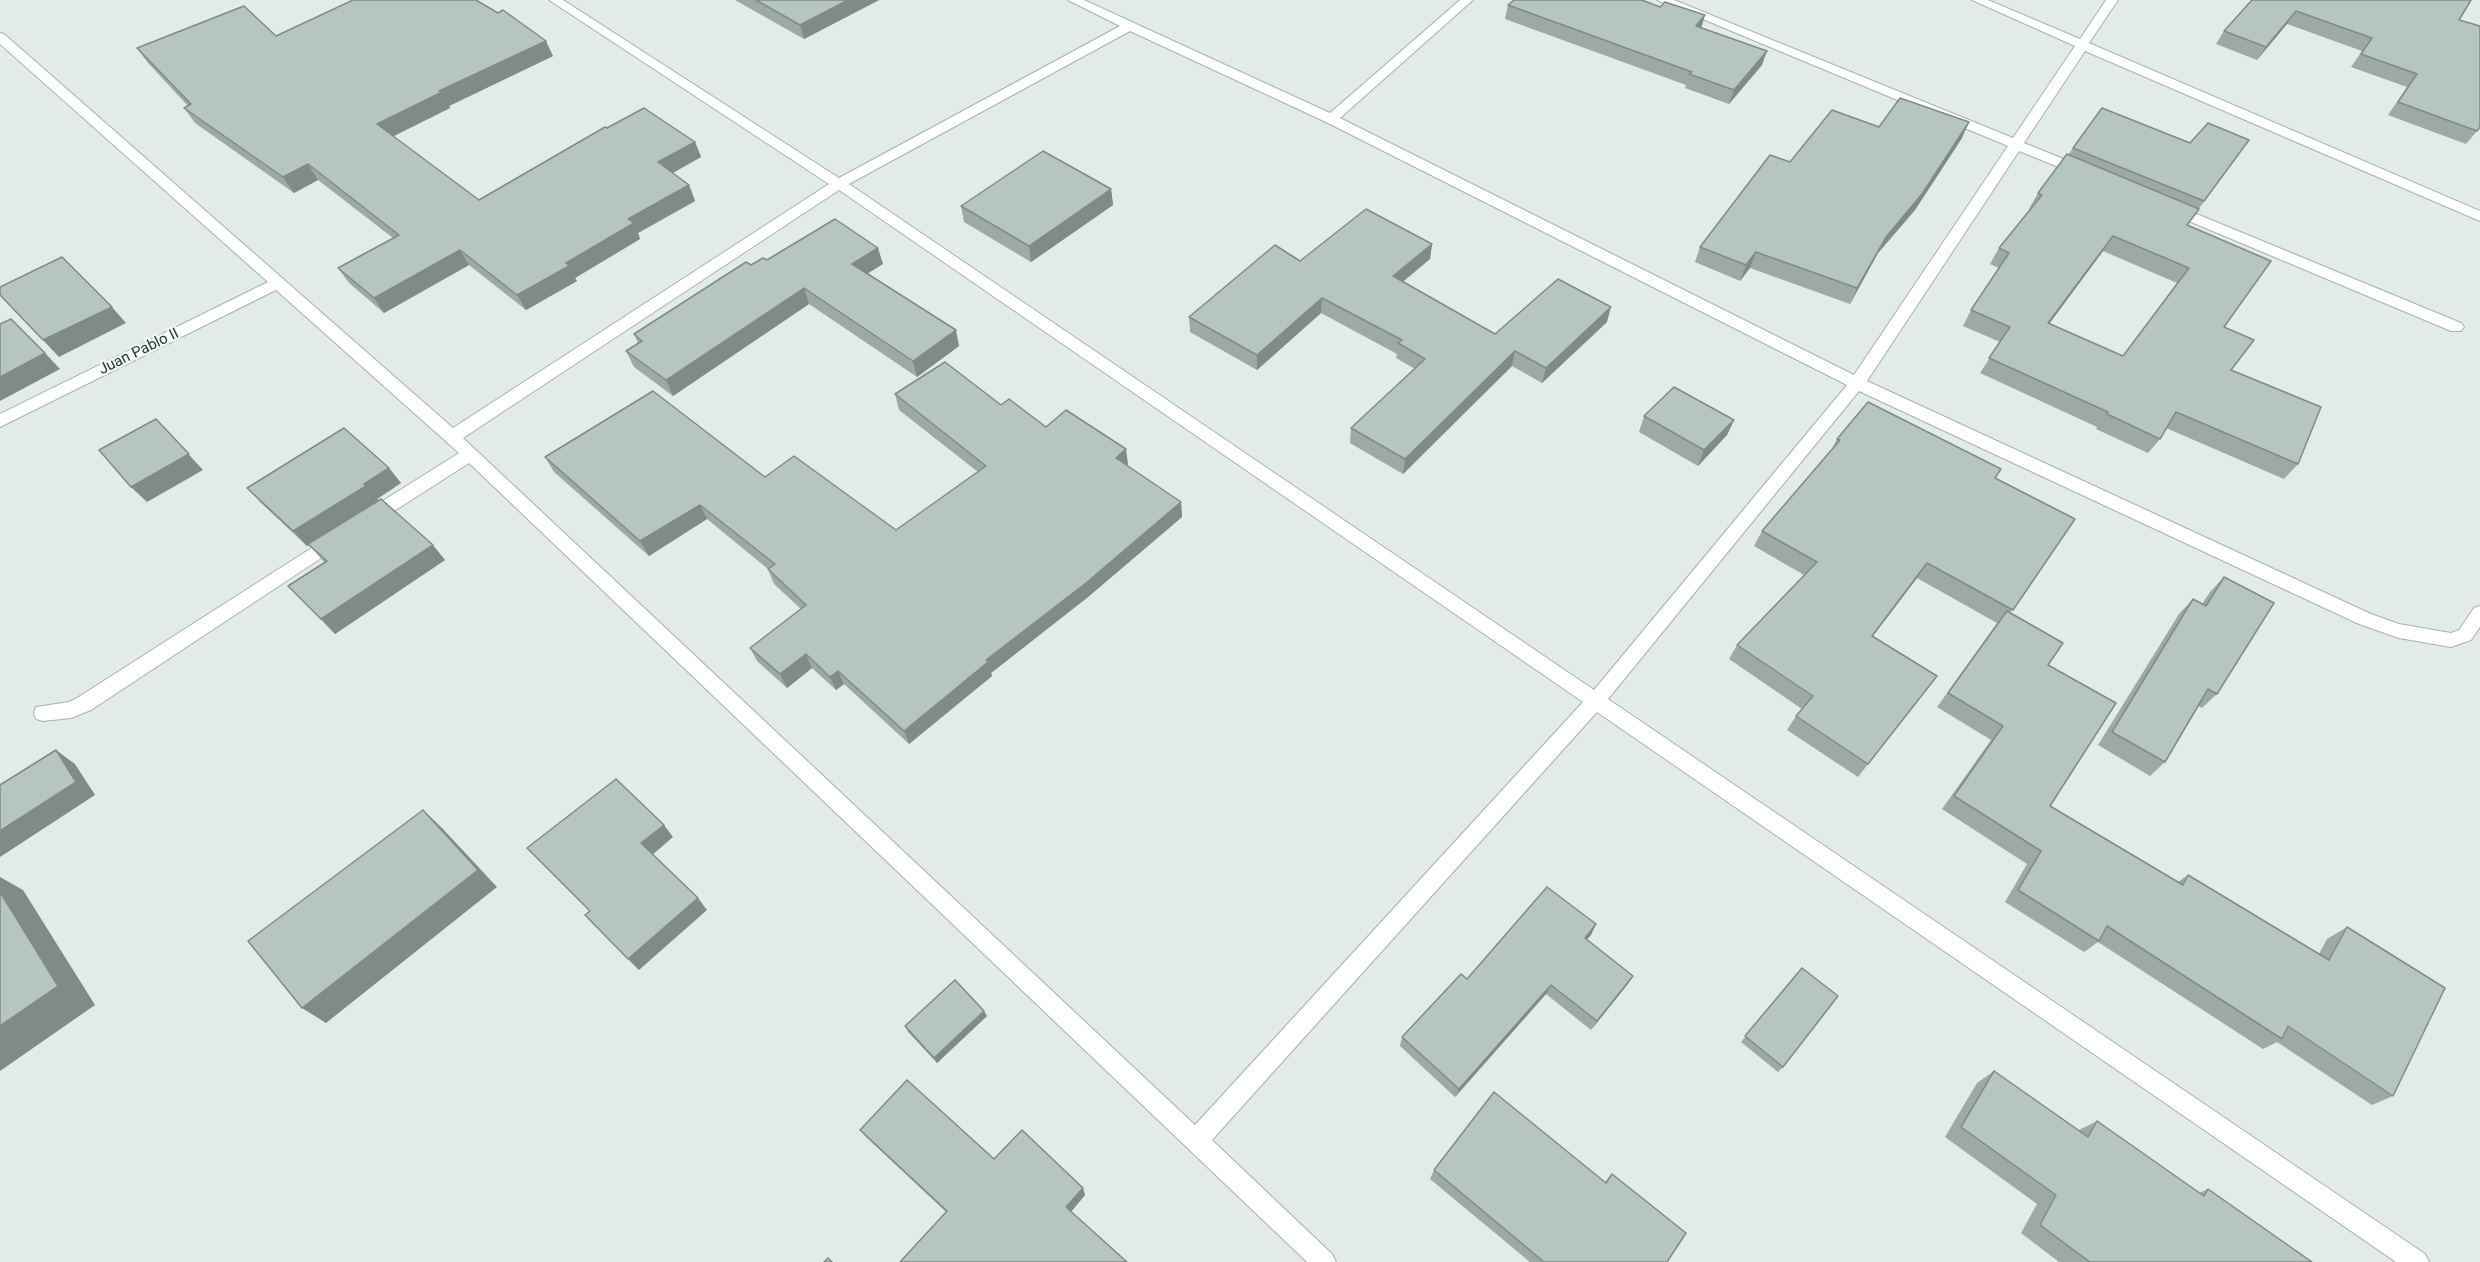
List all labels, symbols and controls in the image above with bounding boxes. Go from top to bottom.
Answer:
street label: Juan Pablo II [96,325,182,379]

